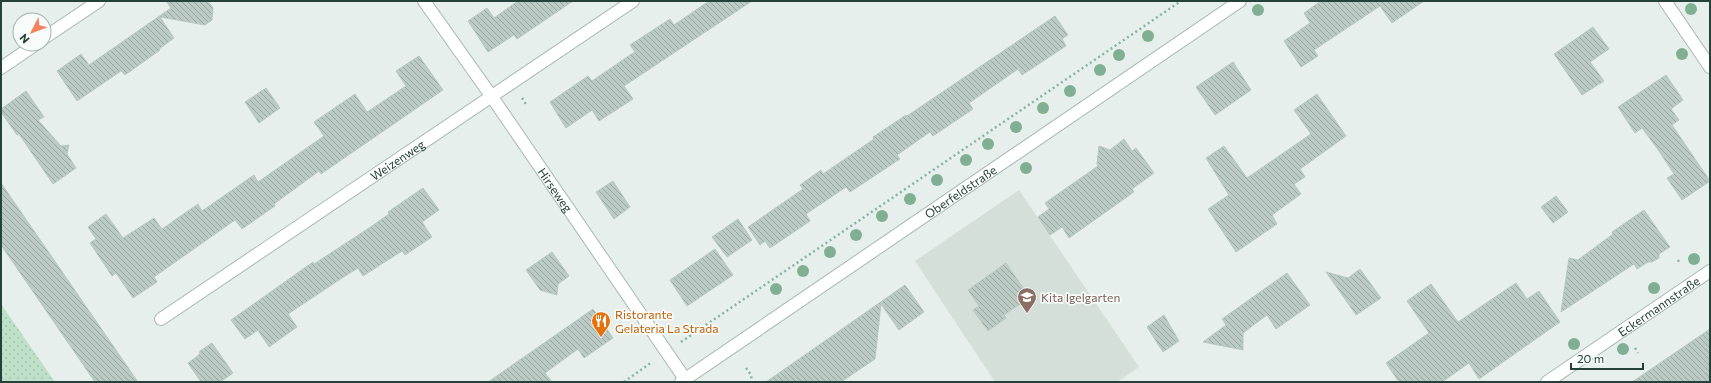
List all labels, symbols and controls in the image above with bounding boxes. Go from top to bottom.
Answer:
north arrow [12,12,52,52]
text: N [17,32,32,46]
street label: Weizenweg [368,136,427,183]
street label: Oberfeldstraße [922,162,999,221]
street label: Hirseweg [535,165,576,215]
street label: Eckermannstraße [1615,273,1702,339]
school or university icon: Kita Igelgarten [1016,286,1038,314]
place label: Kita Igelgarten [1041,290,1120,304]
place label: Ristorante Gelateria La Strada [615,307,719,335]
restaurant icon: Ristorante Gelateria La Strada [590,310,612,338]
scale bar [1571,345,1643,371]
text: 20 m [1577,351,1604,365]

